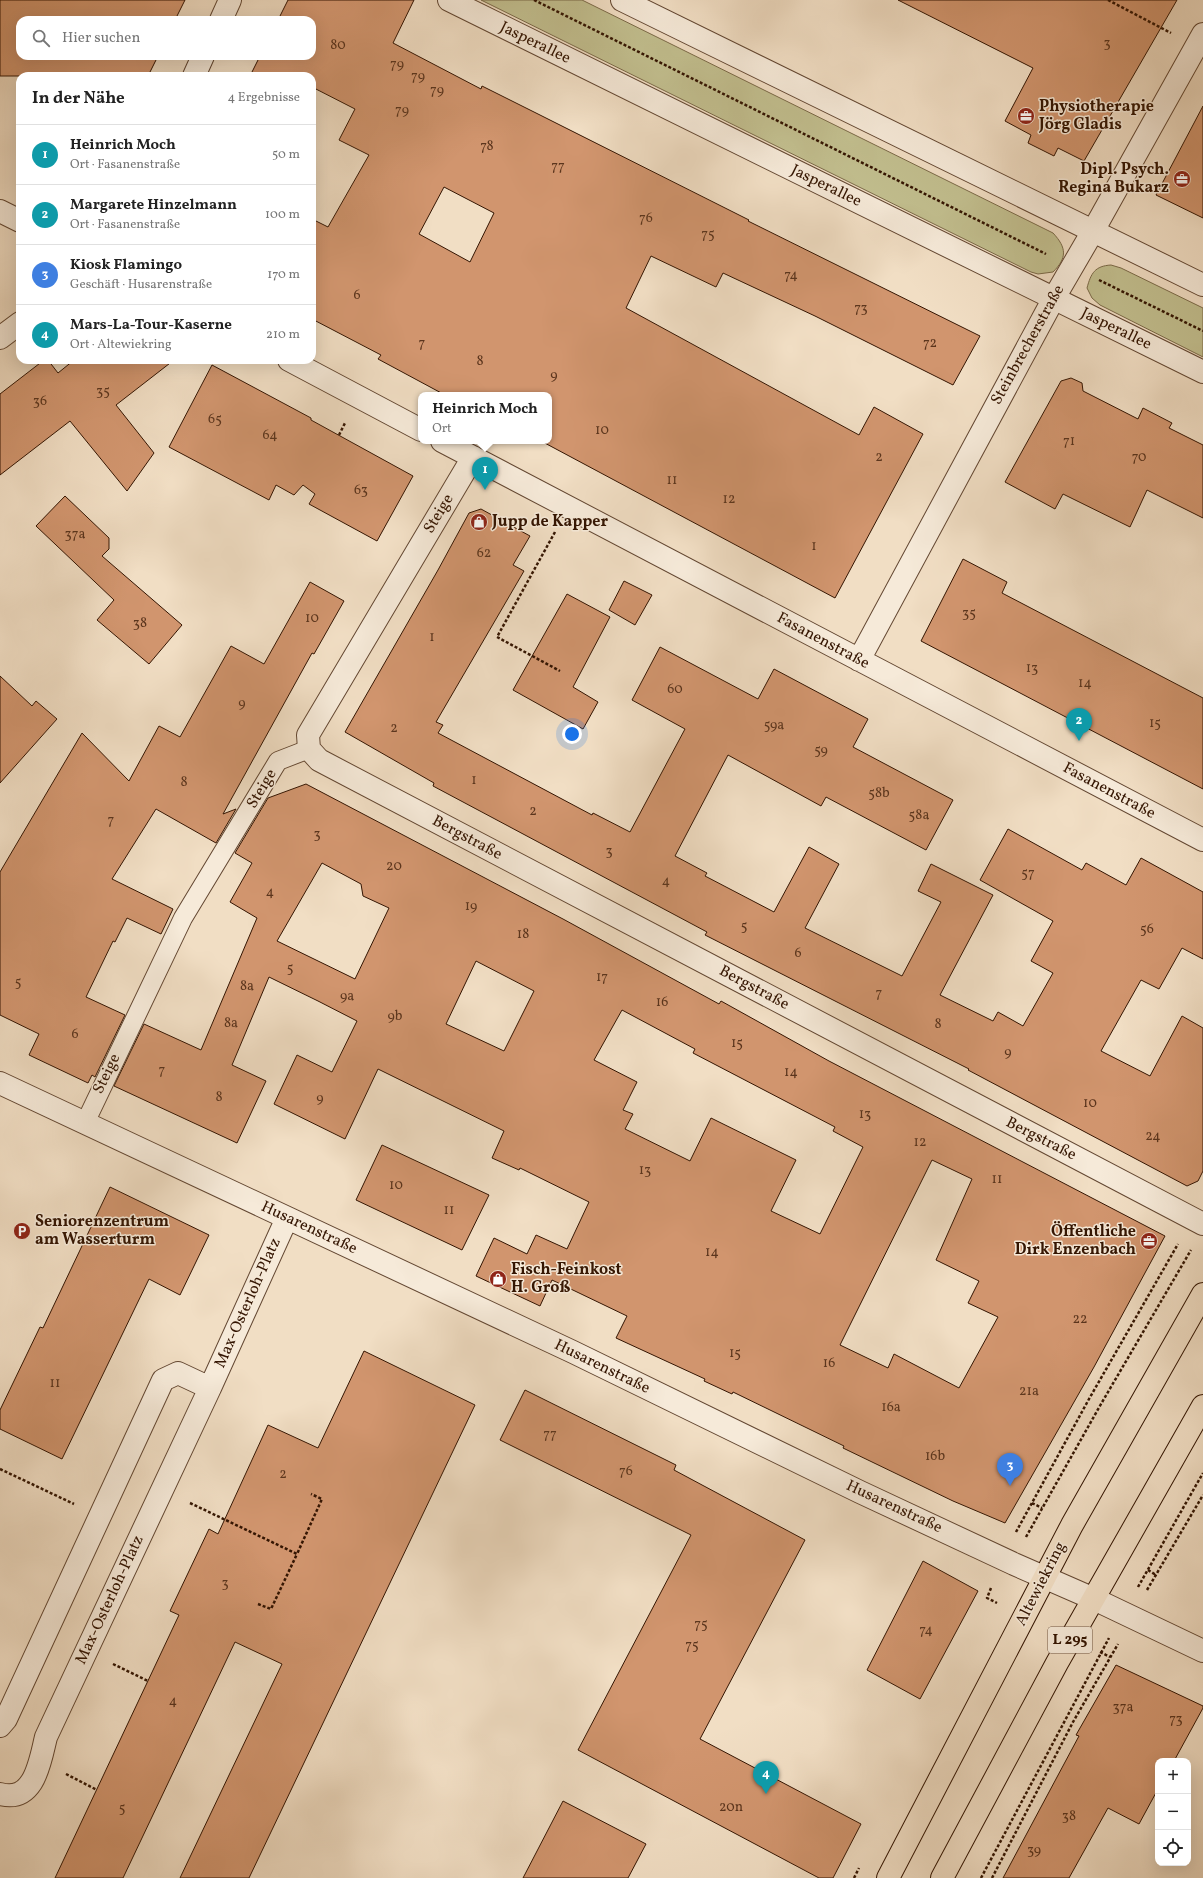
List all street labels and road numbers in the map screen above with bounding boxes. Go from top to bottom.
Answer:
street label: Jasperallee [496,16,574,70]
street label: Jasperallee [787,159,865,213]
street label: Steinbrecherstraße [986,281,1070,409]
street label: Jasperallee [1077,302,1155,356]
street label: Steige [419,490,459,538]
street label: Fasanenstraße [773,607,873,675]
street label: Fasanenstraße [1059,757,1159,825]
street label: Steige [242,765,282,813]
street label: Bergstraße [428,810,506,866]
street label: Bergstraße [715,960,793,1016]
street label: Steige [88,1050,126,1098]
street label: Bergstraße [1002,1112,1080,1166]
street label: Husarenstraße [257,1196,361,1260]
street label: Max-Osterloh-Platz [209,1234,287,1372]
street label: Husarenstraße [550,1334,654,1400]
street label: Husarenstraße [842,1475,946,1539]
street label: Max-Osterloh-Platz [70,1532,150,1668]
street label: Altewiekring [1010,1538,1072,1630]
road number: L 295 [1048,1627,1092,1653]

